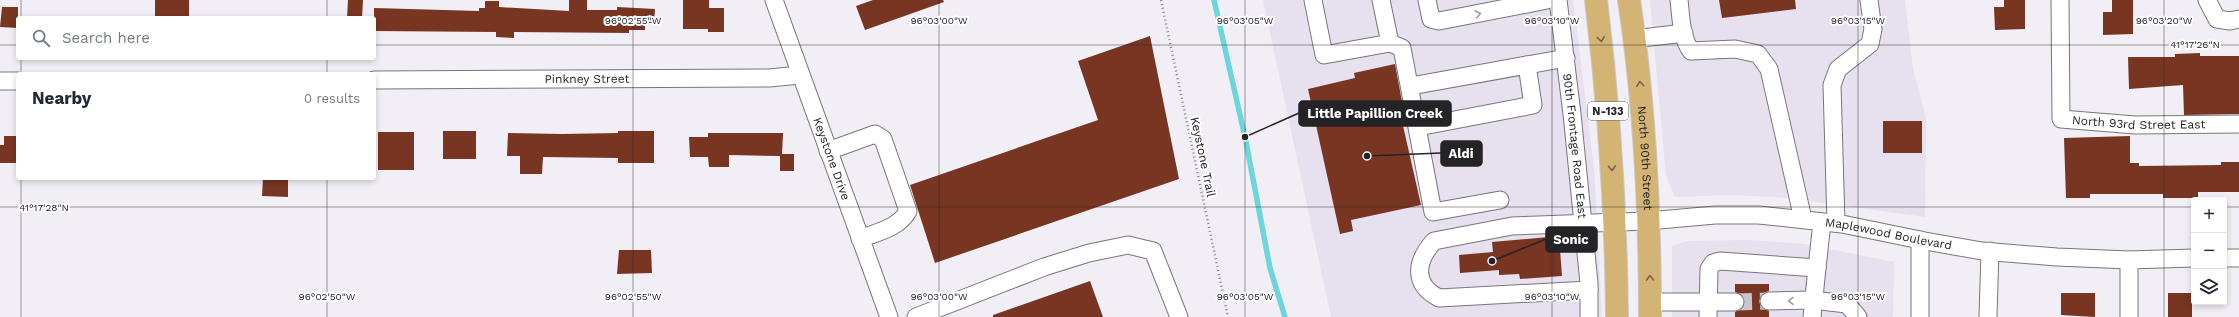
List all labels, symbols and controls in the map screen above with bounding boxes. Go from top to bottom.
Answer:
one-way arrow [1474,10,1481,18]
text: 96°02'55"W [605,15,662,26]
text: 96°03'00"W [910,15,968,26]
text: 96°03'05"W [1217,15,1274,26]
text: 96°03'10"W [1525,15,1580,26]
text: 96°03'15"W [1831,15,1886,26]
text: 96°03'20"W [2136,15,2193,26]
search box [16,16,376,60]
icon: search [30,27,52,49]
text: Search here [62,29,150,47]
one-way arrow [1596,36,1605,42]
text: 41°17'26"N [2170,39,2220,50]
street label: Pinkney Street [544,72,630,86]
street label: 90th Frontage Road East [1560,73,1589,219]
one-way arrow [1635,81,1644,87]
text: Nearby [32,88,91,108]
text: 0 results [304,91,360,106]
callout: Little Papillion Creek [1299,101,1451,126]
road number: N-133 [1588,102,1628,120]
street label: North 90th Street [1635,105,1655,211]
text: Little Papillion Creek [1307,106,1444,121]
street label: North 93rd Street East [2072,113,2206,132]
street label: Keystone Drive [810,116,853,202]
street label: Keystone Trail [1188,116,1218,199]
callout: Aldi [1441,141,1482,166]
text: Aldi [1449,146,1474,161]
one-way arrow [1608,165,1617,171]
map controls [2191,197,2227,305]
button: + [2191,197,2227,233]
text: 41°17'28"N [19,202,69,213]
street label: Maplewood Boulevard [1824,215,1953,253]
callout: Sonic [1546,227,1597,252]
text: Sonic [1553,232,1589,247]
button: − [2191,233,2227,269]
button: layers [2191,269,2227,305]
one-way arrow [1646,275,1654,281]
text: 96°02'50"W [299,291,356,302]
text: 96°02'55"W [605,291,662,302]
text: 96°03'00"W [910,291,968,302]
text: 96°03'05"W [1217,291,1274,302]
text: 96°03'10"W [1525,291,1580,302]
text: 96°03'15"W [1831,291,1886,302]
one-way arrow [1788,297,1794,305]

